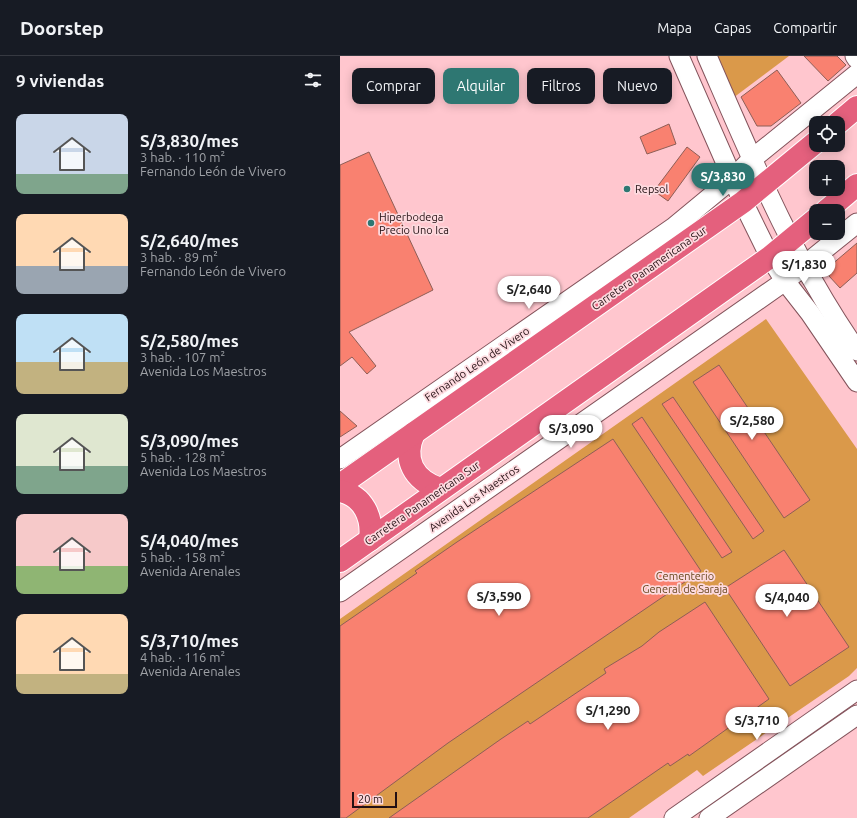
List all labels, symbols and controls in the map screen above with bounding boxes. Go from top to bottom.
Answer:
text: Doorstep [20,17,104,39]
text: Mapa [657,20,692,36]
text: Capas [714,20,751,36]
text: Compartir [773,20,837,36]
chip: Comprar [352,68,435,104]
chip: Alquilar [443,68,519,104]
chip: Filtros [527,68,595,104]
chip: Nuevo [603,68,672,104]
icon: filters [302,69,324,91]
text: 9 viviendas [16,71,104,90]
map controls [809,116,845,240]
button: locate [809,116,845,152]
icon: home [48,130,96,178]
text: S/3,830/mes [140,131,239,150]
text: 3 hab. · 110 m² [140,150,225,164]
button: + [809,160,845,196]
pin: S/3,830 [686,163,760,197]
text: Fernando León de Vivero [140,164,286,178]
text: S/3,830 [700,169,746,183]
place label: Repsol [635,183,669,195]
marker: Repsol [622,184,632,194]
button: − [809,204,845,240]
place label: Hiperbodega Precio Uno Ica [379,211,449,236]
marker: Hiperbodega Precio Uno Ica [366,218,376,228]
street label: Carretera Panamericana Sur [589,223,709,312]
icon: home [48,230,96,278]
text: S/2,640/mes [140,231,239,250]
text: 3 hab. · 89 m² [140,250,218,264]
pin: S/1,830 [767,251,841,285]
text: S/1,830 [781,257,827,271]
text: Fernando León de Vivero [140,264,286,278]
pin: S/2,640 [492,276,566,310]
text: S/2,640 [506,282,552,296]
street label: Fernando León de Vivero [422,324,532,404]
icon: home [48,330,96,378]
text: S/2,580/mes [140,331,239,350]
text: 3 hab. · 107 m² [140,350,225,364]
text: Avenida Los Maestros [140,364,267,378]
pin: S/2,580 [715,407,789,441]
text: S/2,580 [729,413,775,427]
pin: S/3,090 [534,415,608,449]
text: S/3,090 [548,421,594,435]
icon: home [48,430,96,478]
text: S/3,090/mes [140,431,239,450]
text: 5 hab. · 128 m² [140,450,225,464]
street label: Carretera Panamericana Sur [362,458,482,547]
street label: Avenida Los Maestros [427,462,521,534]
text: Avenida Los Maestros [140,464,267,478]
icon: home [48,530,96,578]
text: S/4,040/mes [140,531,239,550]
text: 5 hab. · 158 m² [140,550,225,564]
text: Avenida Arenales [140,564,241,578]
park label: Cementerio General de Saraja [642,570,728,595]
pin: S/3,590 [462,583,536,617]
pin: S/4,040 [750,584,824,618]
text: S/3,590 [476,589,522,603]
text: S/4,040 [764,590,810,604]
icon: home [48,630,96,678]
text: S/3,710/mes [140,631,239,650]
text: 4 hab. · 116 m² [140,650,225,664]
text: Avenida Arenales [140,664,241,678]
pin: S/1,290 [571,697,645,731]
text: S/1,290 [585,703,631,717]
pin: S/3,710 [720,707,794,741]
text: S/3,710 [734,713,780,727]
scale bar [352,790,397,809]
text: 20 m [358,793,382,805]

